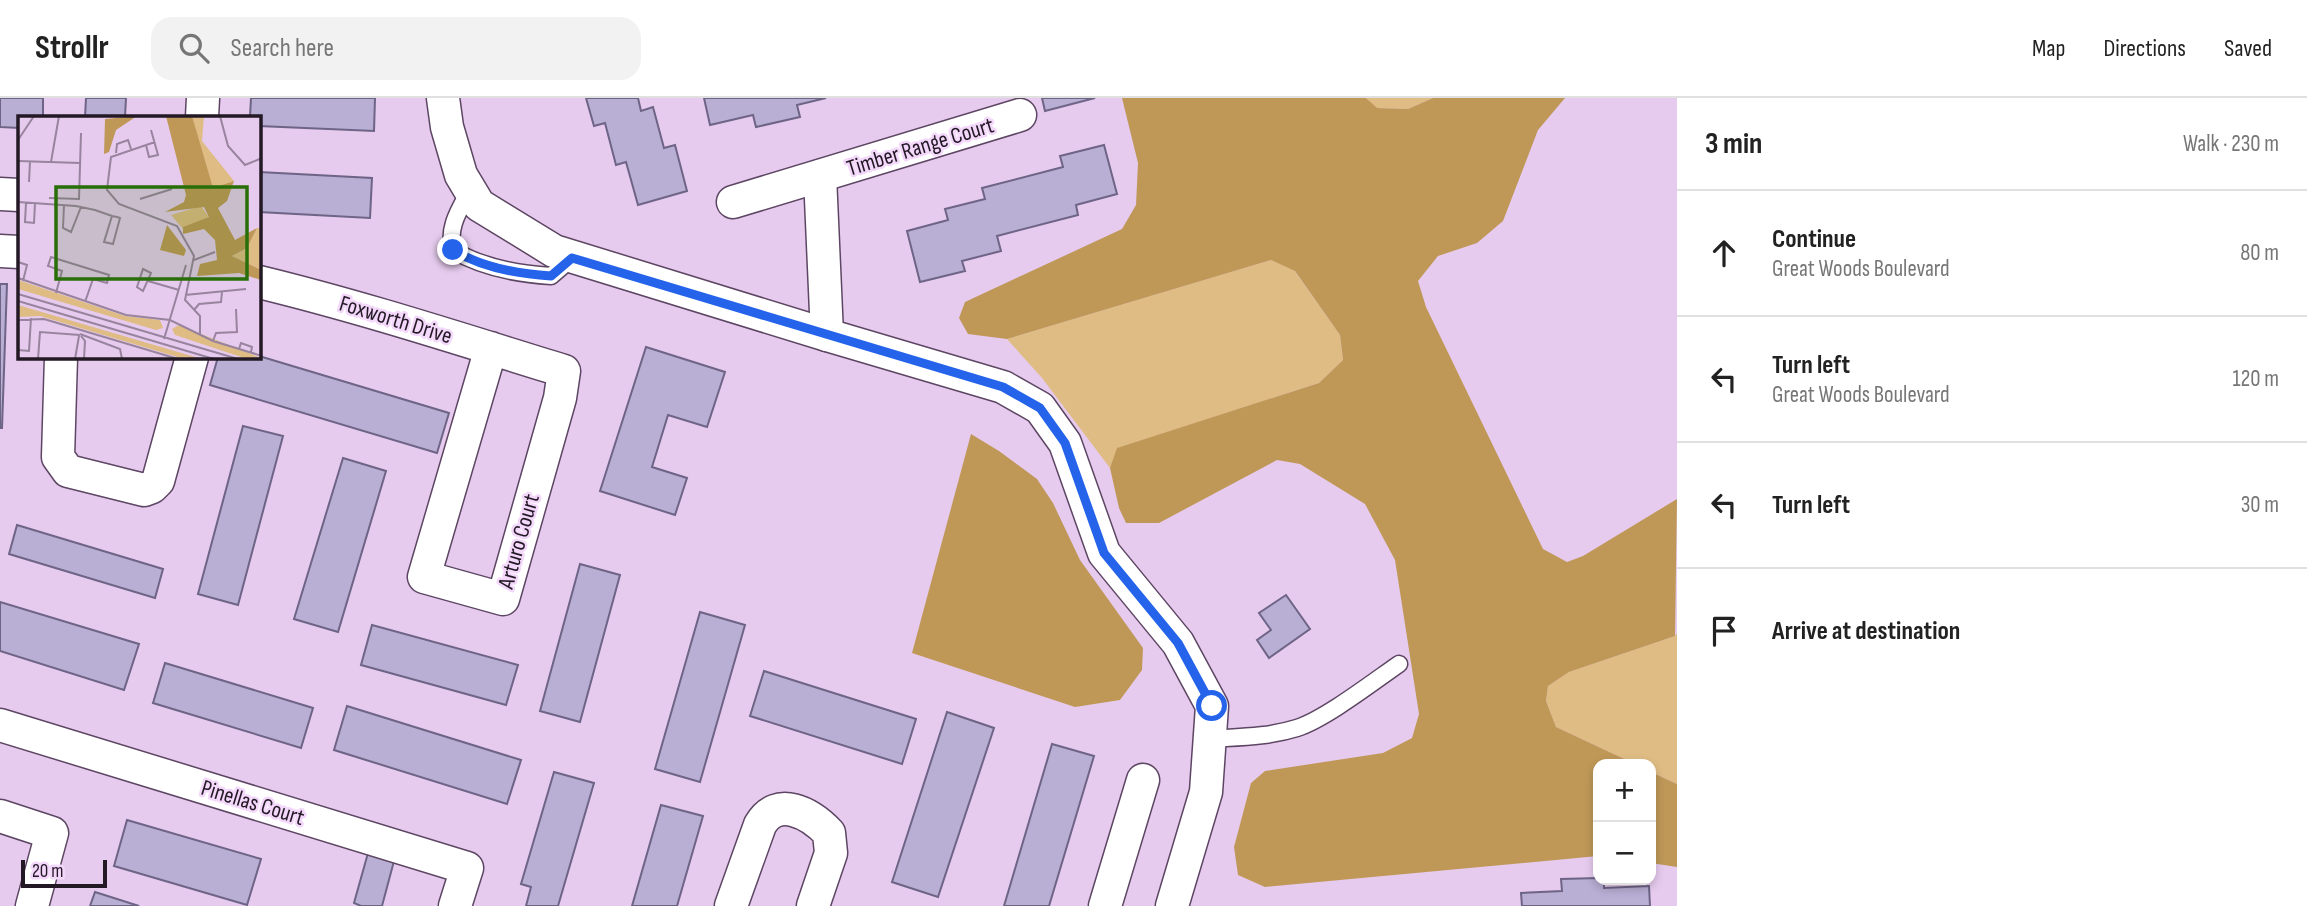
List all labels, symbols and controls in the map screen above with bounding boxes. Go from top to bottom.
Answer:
search box [151,17,641,80]
text: Strollr [35,28,109,68]
icon: search [175,29,213,67]
text: Search here [231,33,334,64]
text: Map [2032,34,2065,63]
text: Directions [2103,34,2186,63]
text: Saved [2224,34,2272,63]
street label: Timber Range Court [843,111,997,183]
inset map [18,116,261,359]
text: 3 min [1705,126,1762,162]
text: Walk · 230 m [2183,130,2279,158]
text: Continue [1772,224,1856,255]
route end [437,234,468,265]
icon: ahead [1705,234,1743,272]
text: 80 m [2240,239,2279,267]
text: Great Woods Boulevard [1772,255,1950,283]
street label: Foxworth Drive [336,290,455,350]
text: Turn left [1772,350,1850,381]
icon: left [1705,360,1743,398]
text: 120 m [2233,365,2279,393]
text: Great Woods Boulevard [1772,381,1950,409]
icon: left [1705,486,1743,524]
text: Turn left [1772,490,1850,521]
street label: Arturo Court [492,491,546,593]
text: 30 m [2241,491,2279,519]
icon: arrive [1705,612,1743,650]
text: Arrive at destination [1772,616,1960,647]
route start [1196,690,1227,721]
map controls [1593,759,1656,885]
button: + [1593,759,1656,822]
street label: Pinellas Court [198,774,308,832]
button: − [1593,822,1656,885]
scale bar [21,857,107,889]
text: 20 m [32,860,64,883]

